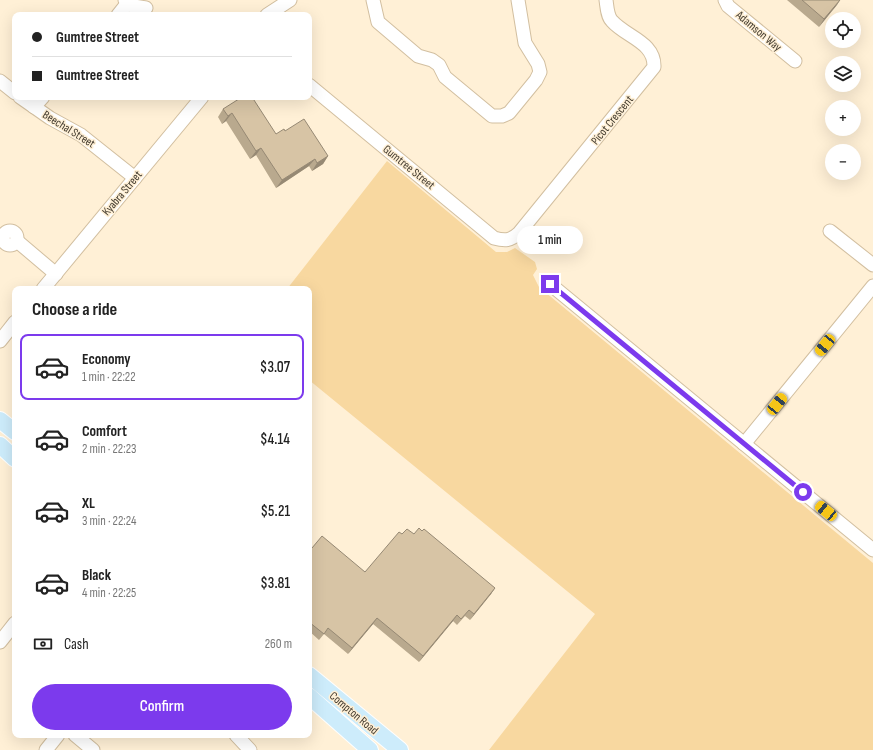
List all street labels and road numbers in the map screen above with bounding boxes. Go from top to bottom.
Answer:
street label: Adamson Way [732,7,785,55]
street label: Picot Crescent [588,92,637,148]
street label: Beechal Street [40,107,98,152]
street label: Gumtree Street [380,142,438,193]
street label: Kyabra Street [99,167,146,219]
street label: Compton Road [326,689,381,738]

